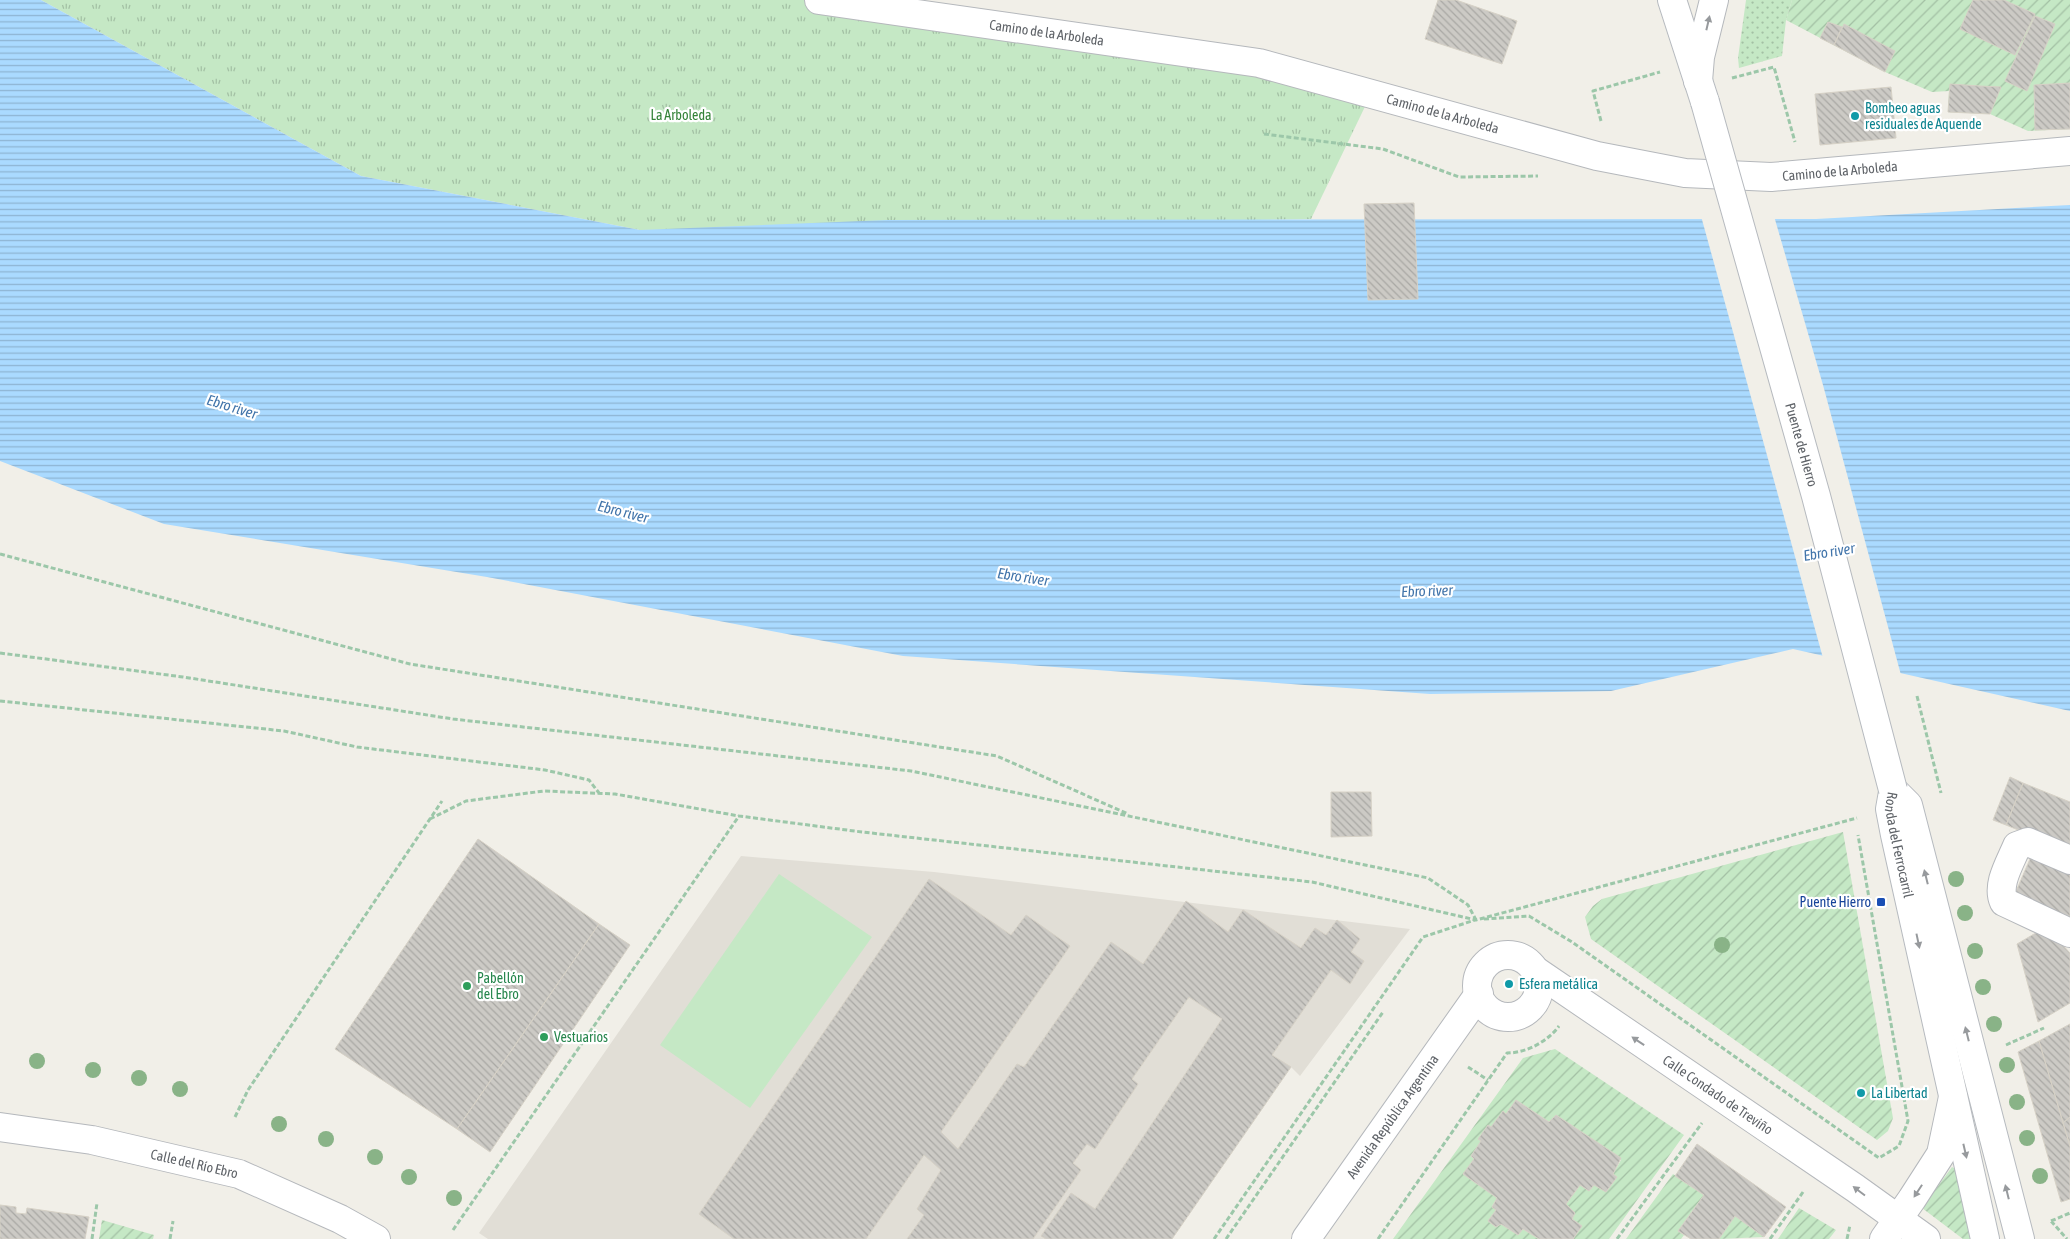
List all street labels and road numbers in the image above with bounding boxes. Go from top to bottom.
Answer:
street label: Camino de la Arboleda [988,16,1105,49]
street label: Camino de la Arboleda [1385,90,1501,137]
street label: Camino de la Arboleda [1782,158,1898,184]
street label: Puente de Hierro [1782,401,1821,488]
street label: Ronda del Ferrocarril [1882,791,1917,900]
street label: Avenida República Argentina [1343,1051,1442,1182]
street label: Calle Condado de Treviño [1660,1052,1776,1138]
street label: Calle del Río Ebro [149,1146,240,1182]

